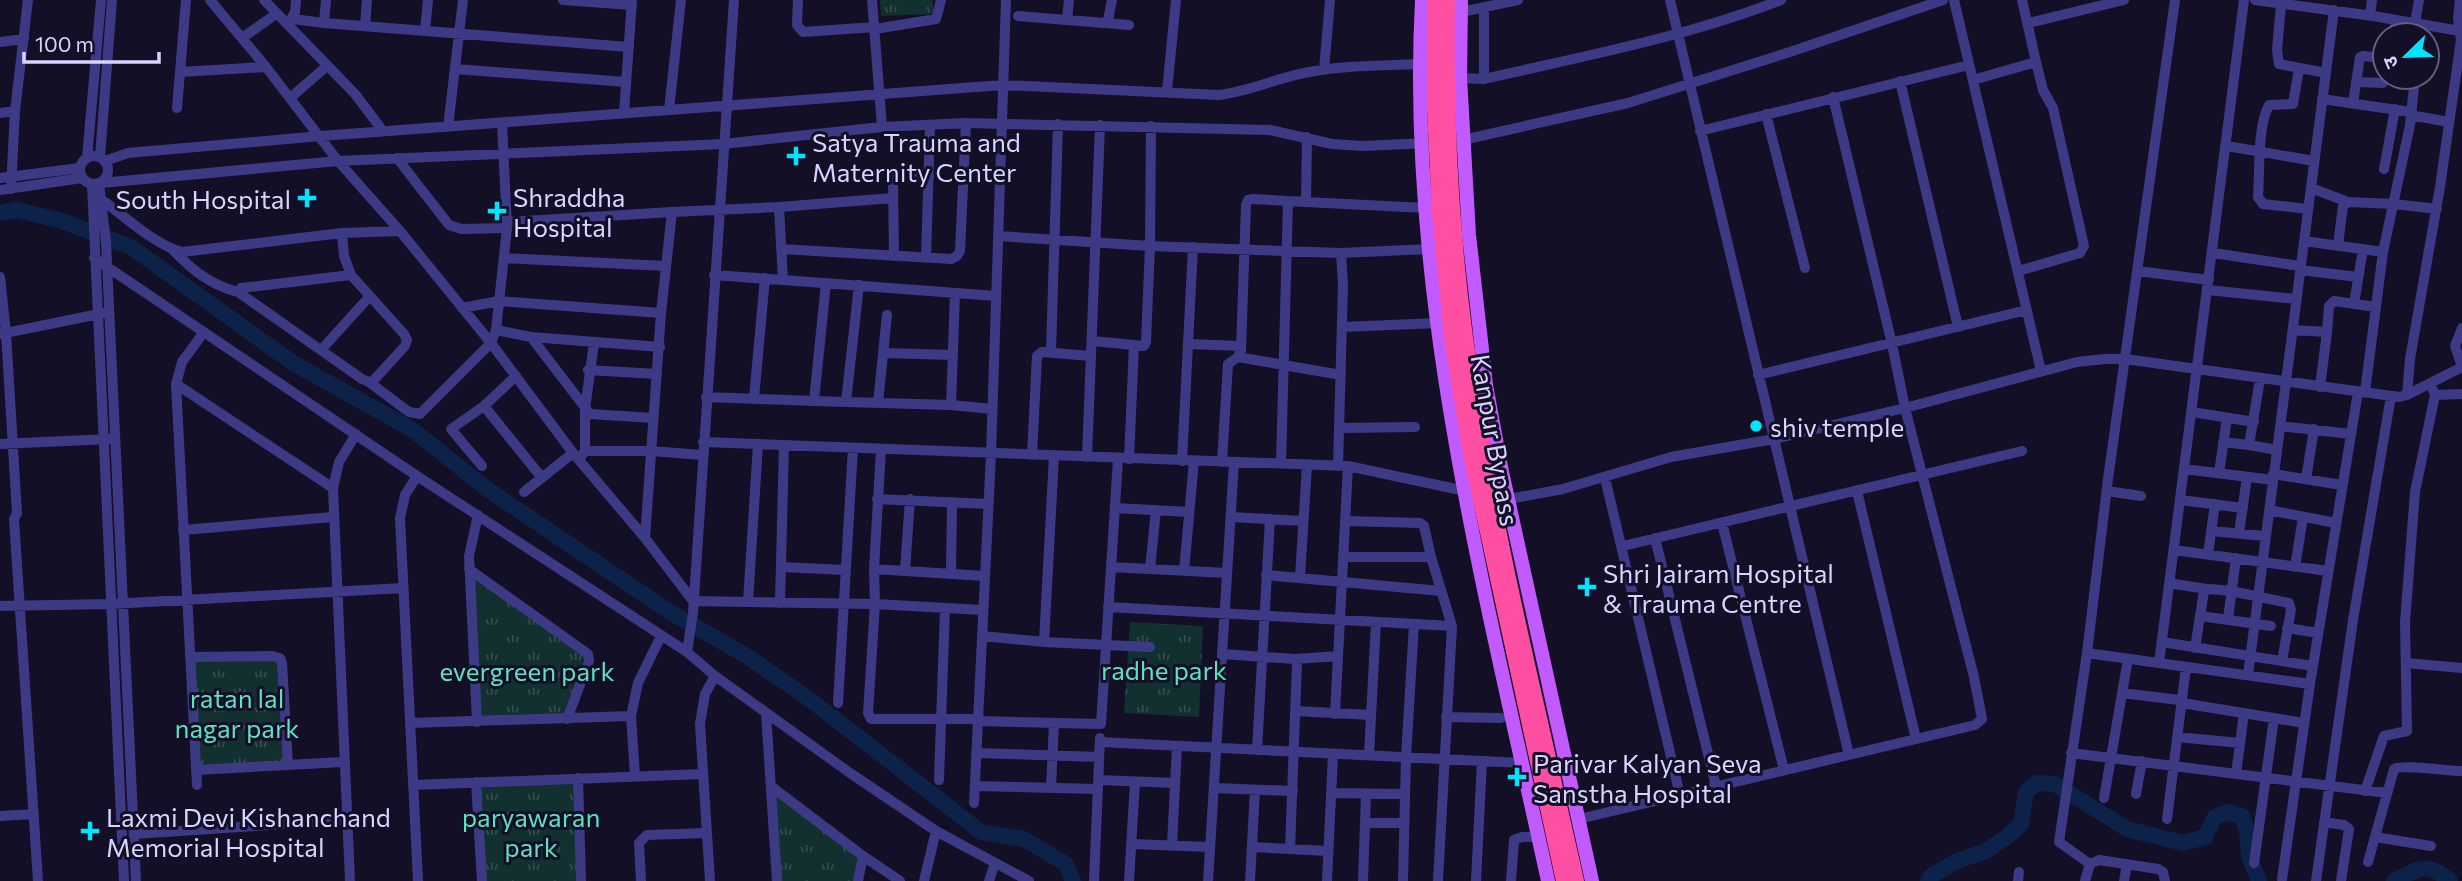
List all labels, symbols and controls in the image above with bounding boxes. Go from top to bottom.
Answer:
scale bar [24,21,159,65]
north arrow [2371,21,2441,91]
text: 100 m [35,31,94,56]
text: उ [2377,52,2403,72]
place label: Satya Trauma and Maternity Center [812,126,1021,187]
marker: Satya Trauma and Maternity Center [786,146,806,166]
place label: Shraddha Hospital [513,181,625,242]
place label: South Hospital [116,183,291,214]
marker: South Hospital [297,188,317,208]
marker: Shraddha Hospital [487,201,507,221]
street label: Kanpur Bypass [1466,352,1526,528]
place label: shiv temple [1770,411,1904,442]
marker: shiv temple [1748,418,1764,434]
place label: Shri Jairam Hospital & Trauma Centre [1603,557,1834,618]
marker: Shri Jairam Hospital & Trauma Centre [1577,577,1597,597]
park label: radhe park [1101,654,1227,685]
park label: evergreen park [439,655,615,686]
park label: ratan lal nagar park [175,682,299,743]
place label: Parivar Kalyan Seva Sanstha Hospital [1533,747,1762,808]
marker: Parivar Kalyan Seva Sanstha Hospital [1507,767,1527,787]
place label: Laxmi Devi Kishanchand Memorial Hospital [106,801,391,862]
park label: paryawaran park [462,801,600,862]
marker: Laxmi Devi Kishanchand Memorial Hospital [80,821,100,841]

